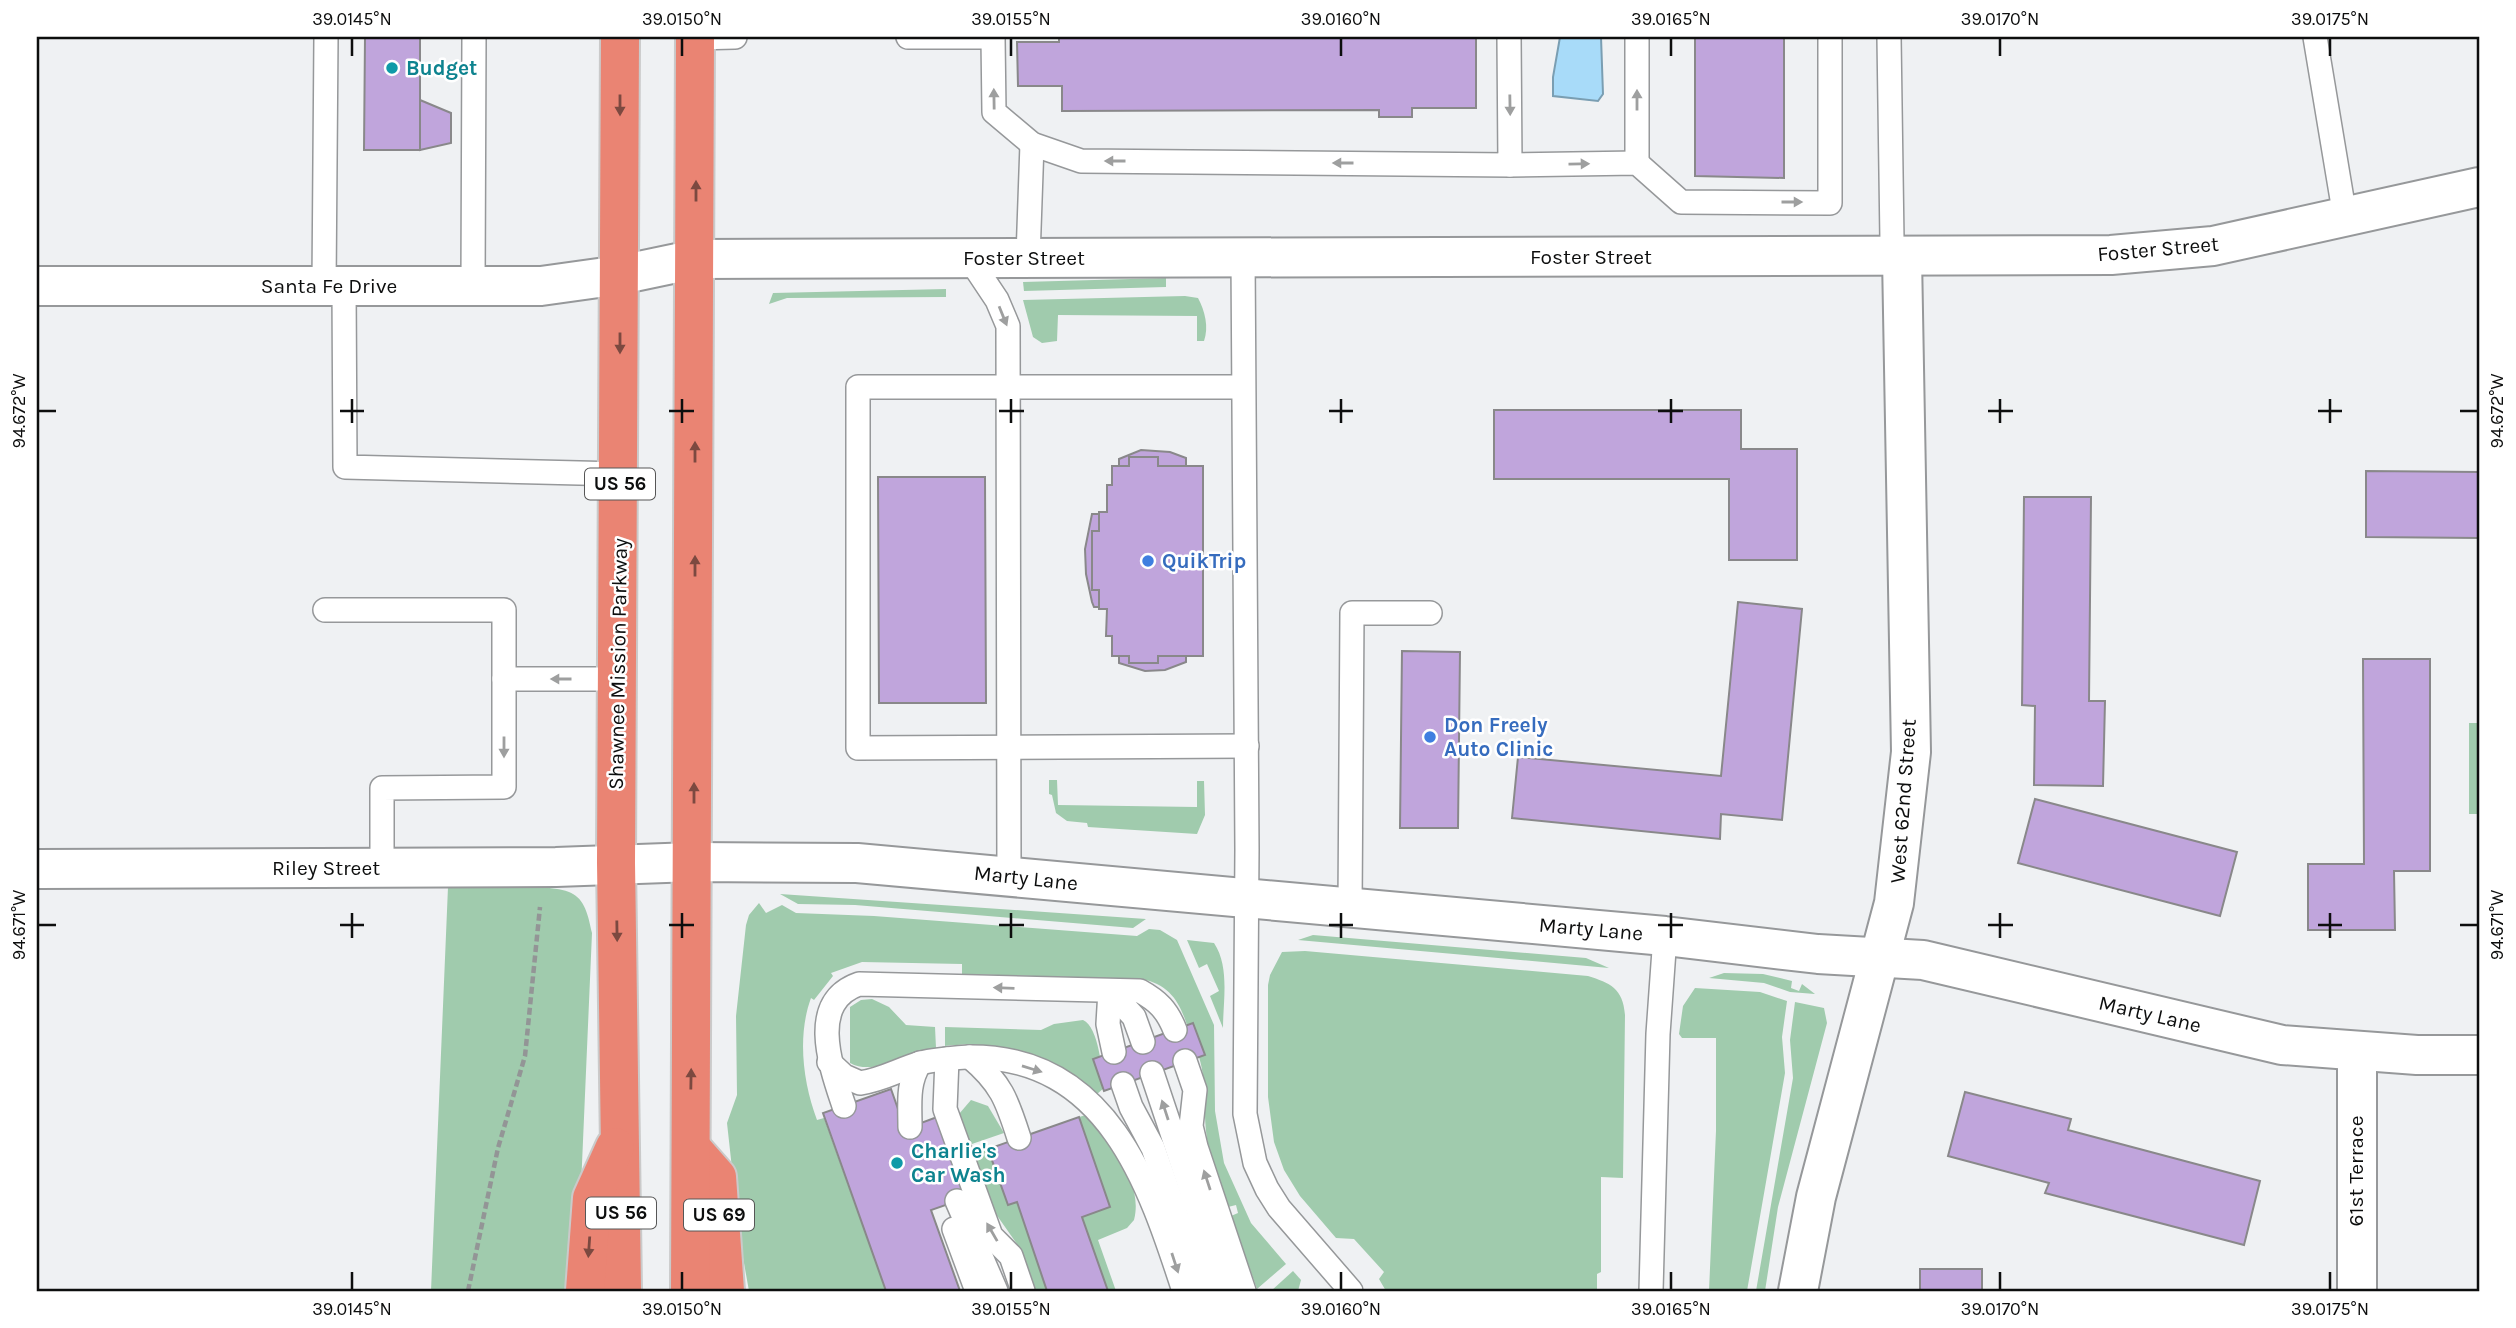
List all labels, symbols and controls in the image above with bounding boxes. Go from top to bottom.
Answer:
text: 39.0145°N [312,8,392,30]
text: 39.0150°N [642,8,722,30]
text: 39.0155°N [971,8,1051,30]
text: 39.0160°N [1301,8,1381,30]
text: 39.0165°N [1631,8,1711,30]
text: 39.0170°N [1961,8,2039,30]
text: 39.0175°N [2291,8,2369,30]
place label: Budget [406,56,477,80]
marker: Budget [384,60,400,76]
one-way arrow [988,88,1000,110]
one-way arrow [1631,89,1643,111]
one-way arrow [614,94,626,116]
one-way arrow [1504,94,1516,116]
one-way arrow [1104,155,1126,167]
one-way arrow [1331,157,1353,169]
one-way arrow [1568,158,1590,170]
one-way arrow [690,179,702,201]
one-way arrow [1781,197,1803,208]
street label: Foster Street [2096,232,2220,266]
street label: Foster Street [1530,245,1652,269]
street label: Foster Street [963,246,1085,270]
street label: Santa Fe Drive [261,274,397,298]
one-way arrow [998,306,1009,327]
one-way arrow [614,332,626,354]
text: 94.672°W [8,373,30,449]
text: 94.672°W [2486,373,2508,449]
one-way arrow [689,441,701,463]
road number: US 56 [585,468,655,499]
street label: Shawnee Mission Parkway [604,538,632,790]
place label: QuikTrip [1162,549,1246,573]
marker: QuikTrip [1140,553,1156,569]
one-way arrow [689,555,701,577]
one-way arrow [550,673,572,685]
place label: Don Freely Auto Clinic [1444,713,1553,761]
street label: West 62nd Street [1885,718,1921,884]
marker: Don Freely Auto Clinic [1422,729,1438,745]
one-way arrow [498,736,510,758]
one-way arrow [688,782,700,804]
street label: Riley Street [272,856,380,880]
street label: Marty Lane [973,861,1079,895]
text: 94.671°W [8,890,30,960]
text: 94.671°W [2486,890,2508,960]
street label: Marty Lane [1538,912,1644,946]
one-way arrow [611,921,622,943]
one-way arrow [993,982,1015,993]
street label: Marty Lane [2096,991,2204,1037]
one-way arrow [1021,1065,1042,1075]
one-way arrow [686,1068,697,1090]
one-way arrow [1159,1100,1170,1121]
street label: 61st Terrace [2344,1116,2368,1226]
place label: Charlie's Car Wash [911,1139,1006,1187]
marker: Charlie's Car Wash [889,1155,905,1171]
one-way arrow [1201,1169,1212,1190]
road number: US 56 [586,1198,656,1228]
road number: US 69 [684,1200,754,1231]
one-way arrow [986,1223,998,1242]
one-way arrow [583,1236,594,1258]
one-way arrow [1171,1253,1181,1274]
text: 39.0145°N [312,1298,392,1320]
text: 39.0150°N [642,1298,722,1320]
text: 39.0155°N [971,1298,1051,1320]
text: 39.0160°N [1301,1298,1381,1320]
text: 39.0165°N [1631,1298,1711,1320]
text: 39.0170°N [1961,1298,2039,1320]
text: 39.0175°N [2291,1298,2369,1320]

